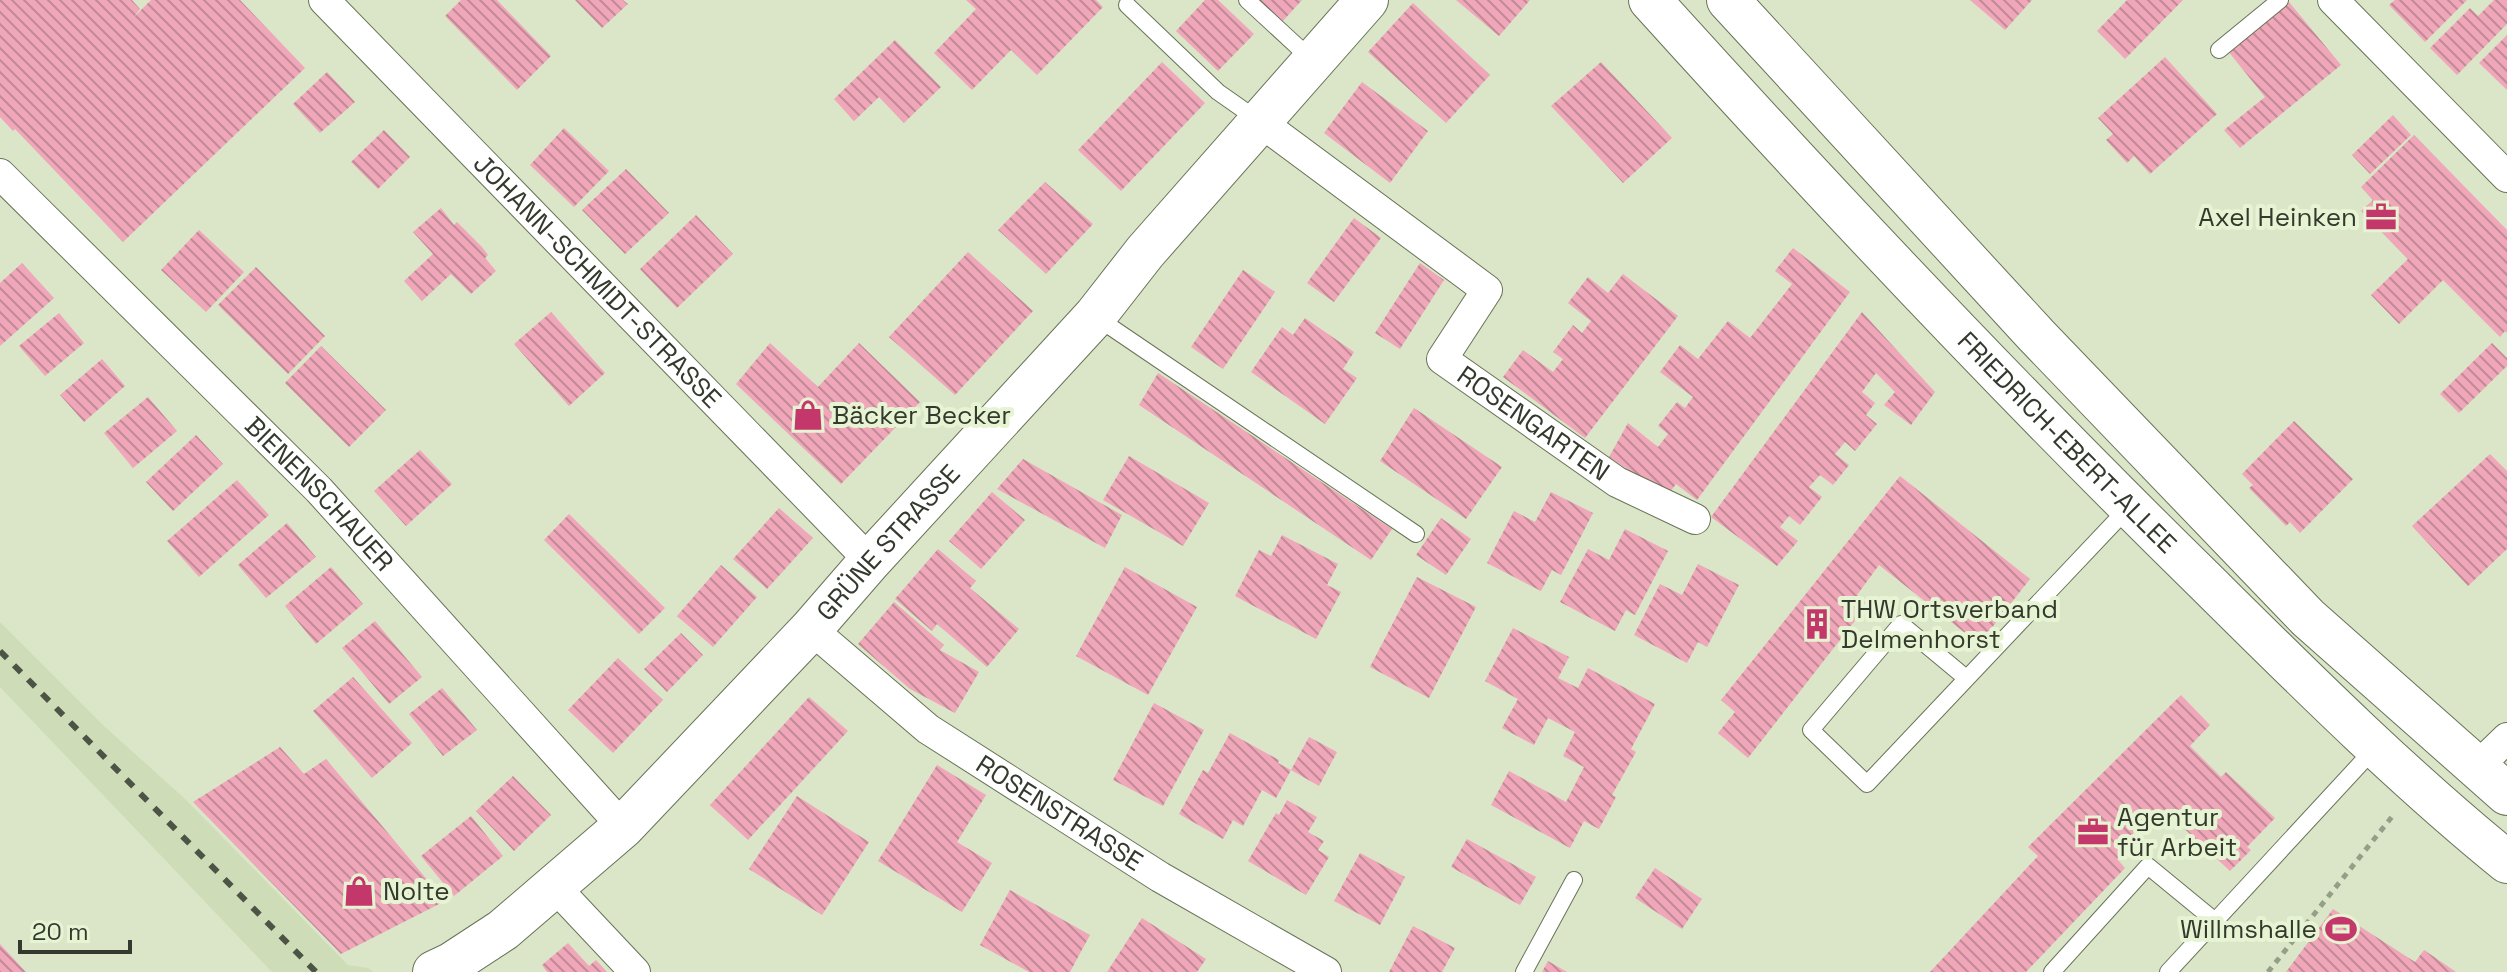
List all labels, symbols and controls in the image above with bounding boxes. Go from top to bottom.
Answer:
street label: JOHANN-SCHMIDT-STRASSE [466,147,729,415]
place label: Axel Heinken [2198,200,2357,234]
office icon: Axel Heinken [2364,200,2398,234]
street label: FRIEDRICH-EBERT-ALLEE [1950,324,2184,561]
street label: ROSENGARTEN [1451,358,1616,489]
shop icon: Bäcker Becker [791,398,825,432]
place label: Bäcker Becker [832,398,1011,432]
street label: BIENENSCHAUER [238,409,401,578]
street label: GRÜNE STRASSE [809,457,967,628]
place label: THW Ortsverband Delmenhorst [1841,592,2058,656]
building icon: THW Ortsverband Delmenhorst [1800,607,1834,641]
street label: ROSENSTRASSE [970,747,1149,879]
place label: Agentur für Arbeit [2117,800,2237,864]
office icon: Agentur für Arbeit [2076,815,2110,849]
shop icon: Nolte [342,874,376,908]
place label: Nolte [383,874,450,908]
scale bar [20,904,130,954]
place label: Willmshalle [2180,912,2317,946]
sports icon: Willmshalle [2324,912,2358,946]
text: 20 m [32,916,89,947]

